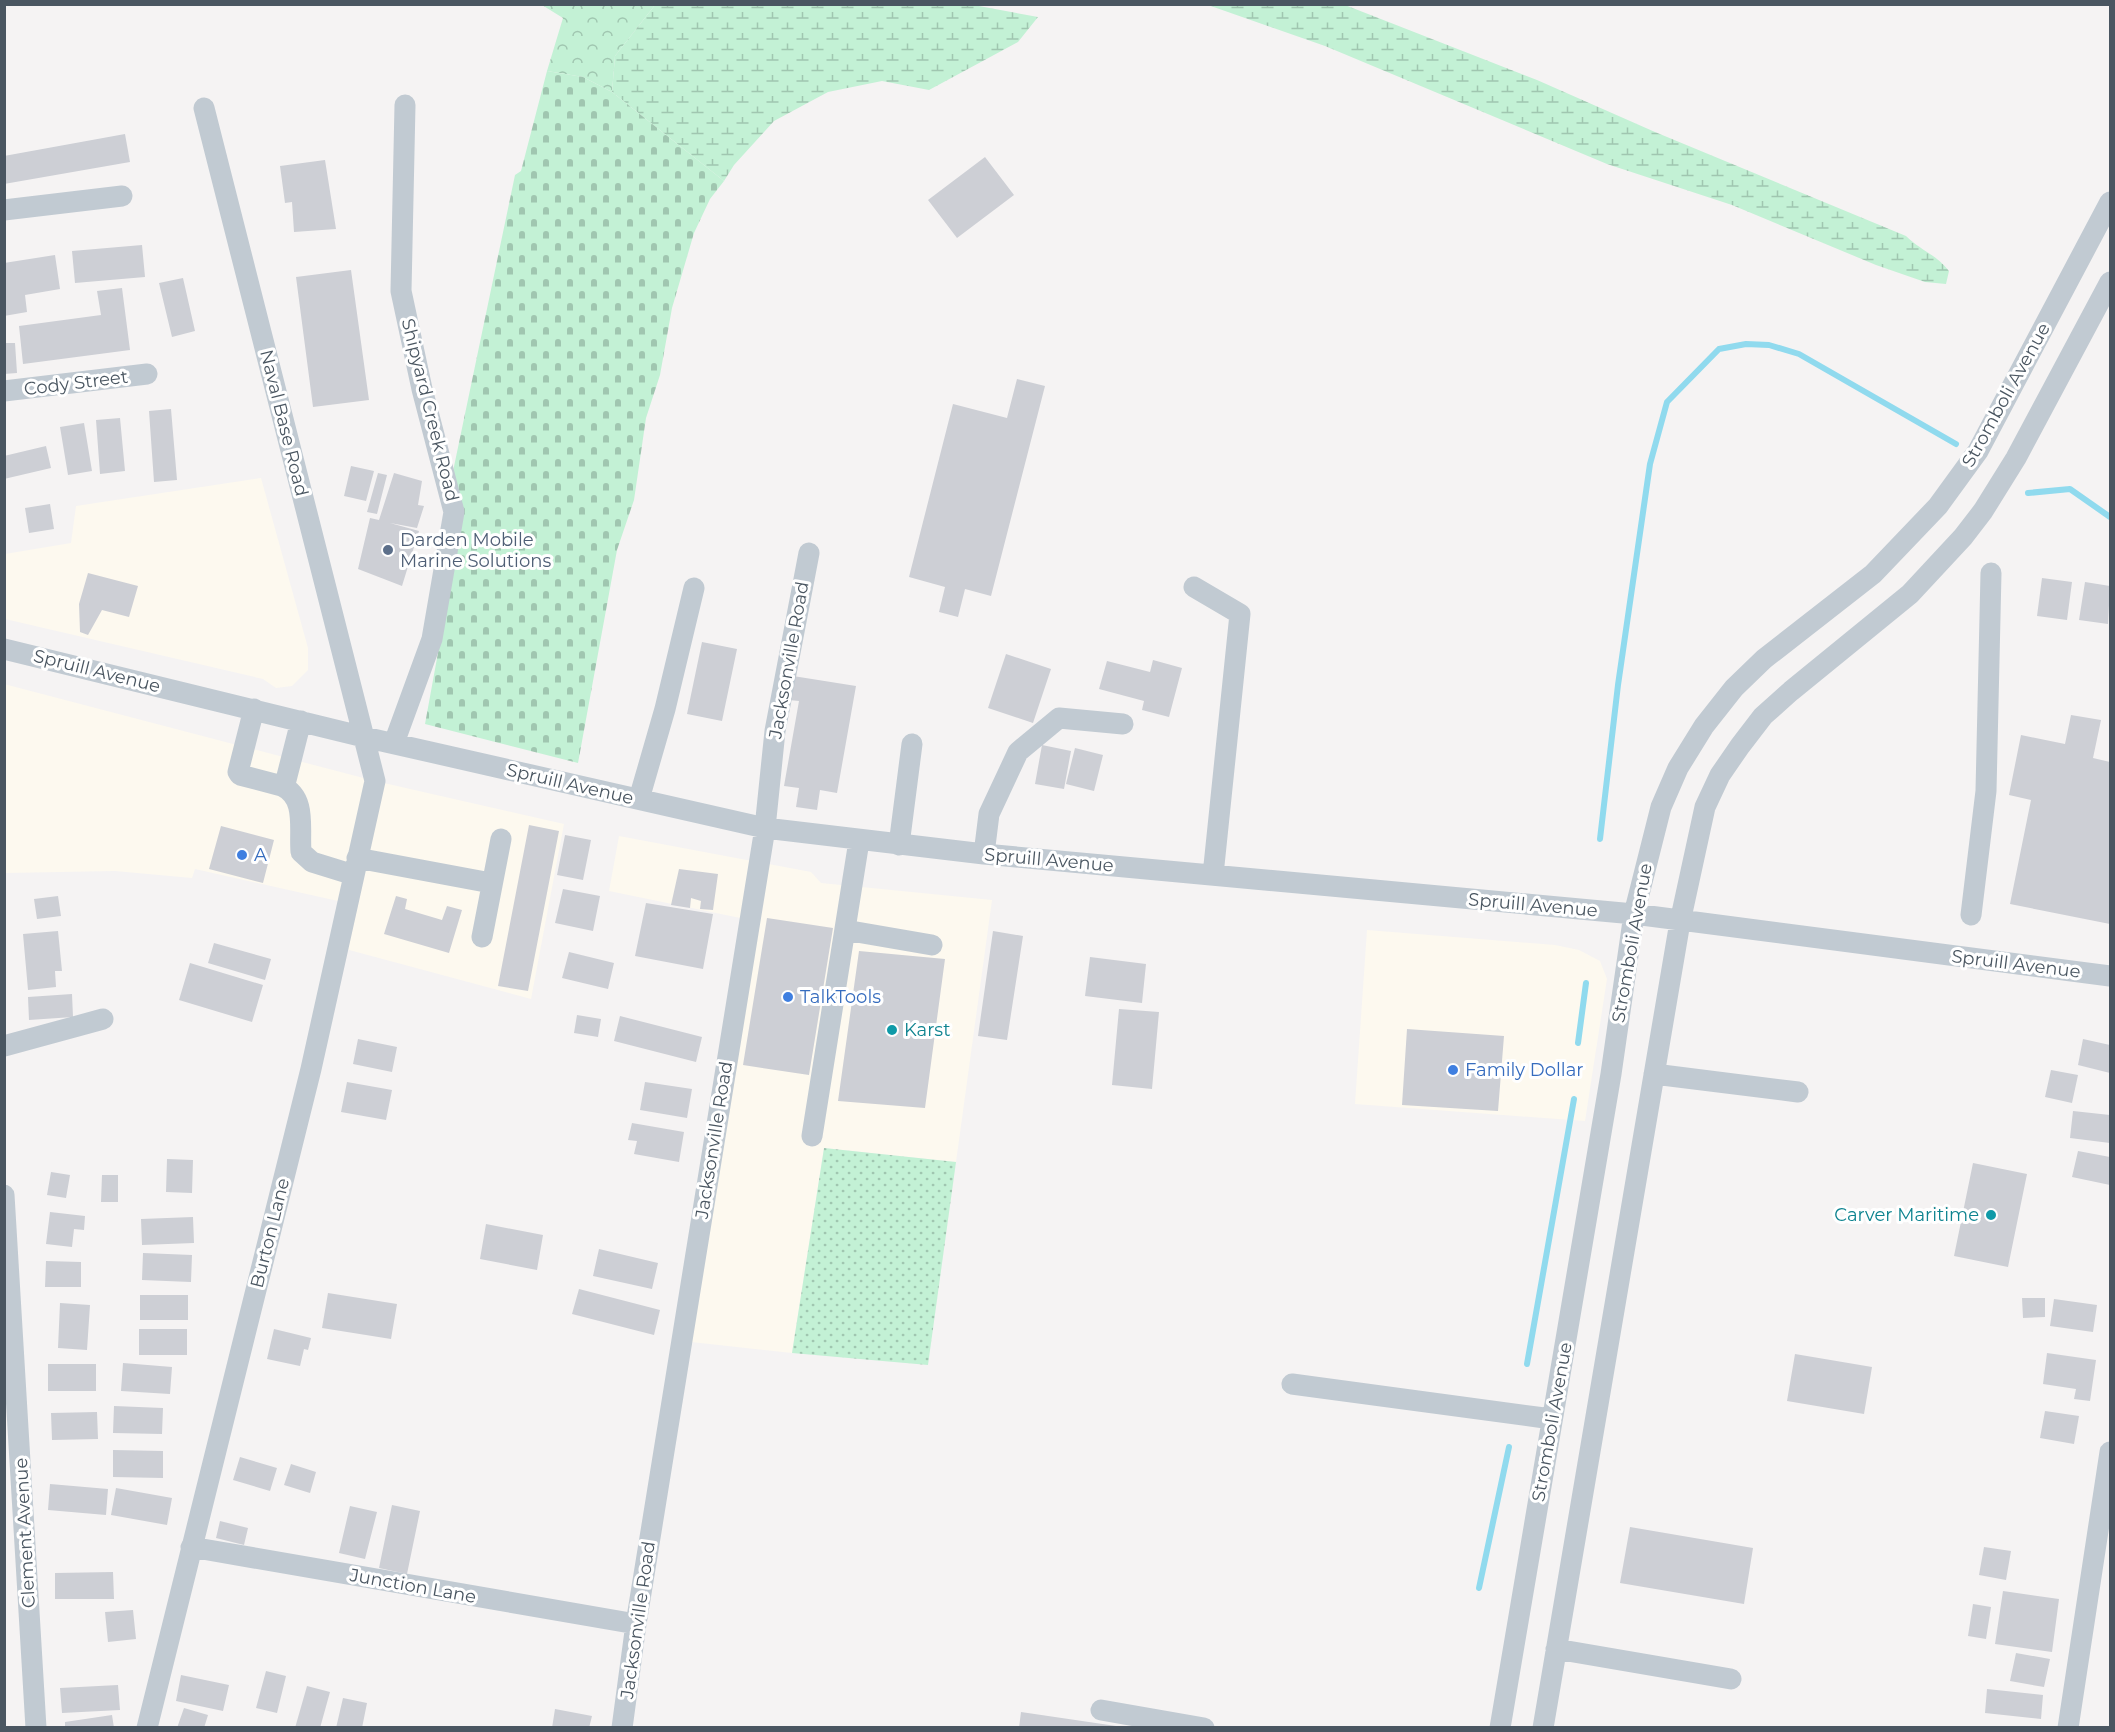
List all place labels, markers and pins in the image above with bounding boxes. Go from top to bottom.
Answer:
place label: Darden Mobile Marine Solutions [400,529,551,572]
marker: Darden Mobile Marine Solutions [381,543,395,557]
place label: A [254,844,267,866]
marker: A [235,848,249,862]
place label: TalkTools [800,986,881,1008]
marker: TalkTools [781,990,795,1004]
place label: Karst [904,1019,950,1041]
marker: Karst [885,1023,899,1037]
place label: Family Dollar [1465,1059,1584,1081]
marker: Family Dollar [1446,1063,1460,1077]
place label: Carver Maritime [1834,1204,1979,1226]
marker: Carver Maritime [1984,1208,1998,1222]

